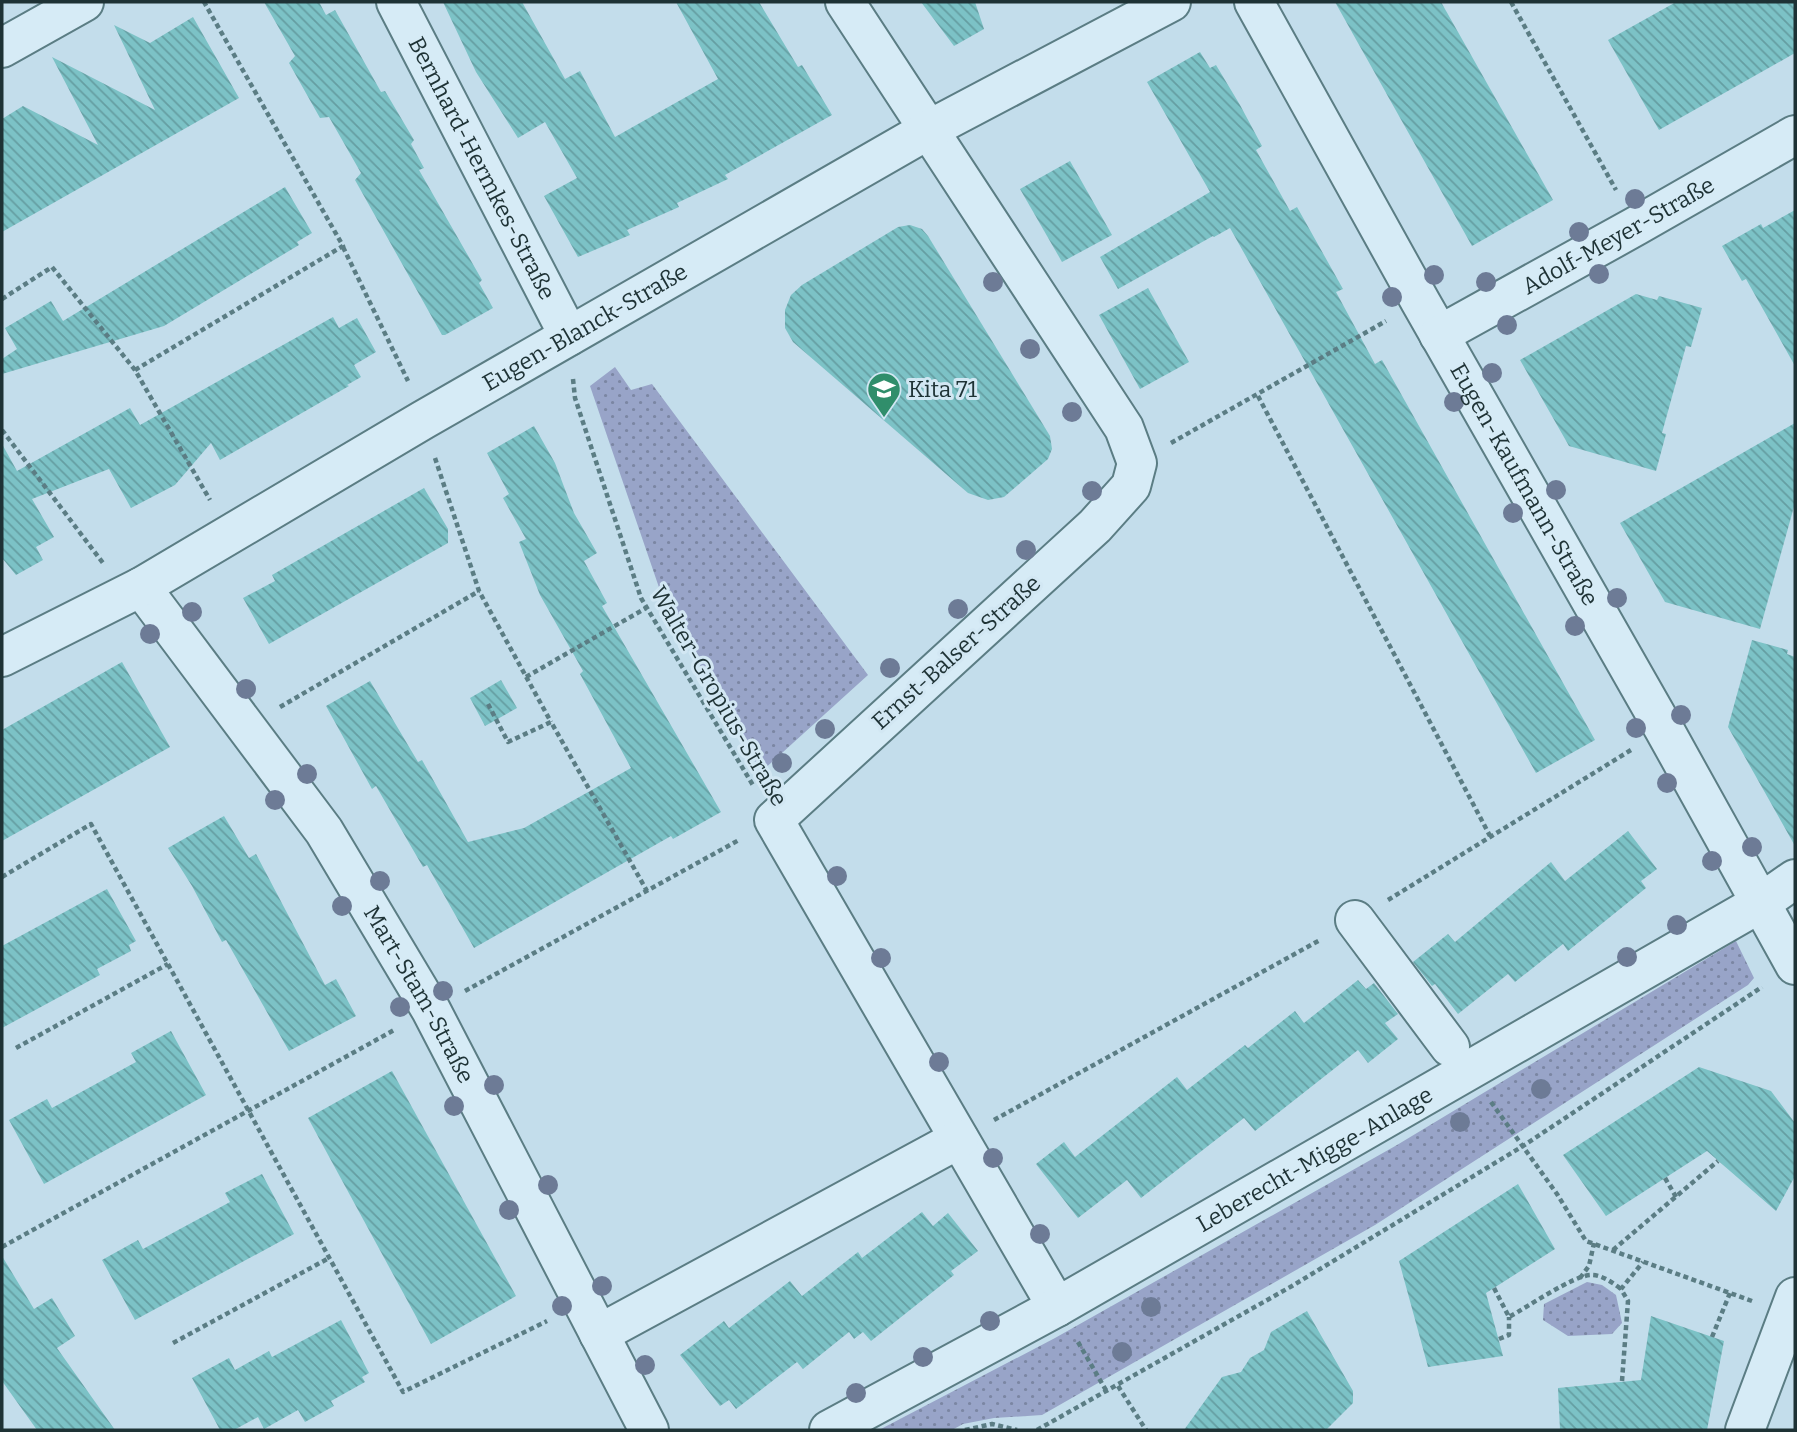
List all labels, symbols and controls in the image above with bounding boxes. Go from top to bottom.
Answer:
street label: Bernhard-Hermkes-Straße [402,32,562,304]
street label: Adolf-Meyer-Straße [1517,170,1719,300]
street label: Eugen-Blanck-Straße [477,257,692,397]
street label: Eugen-Kaufmann-Straße [1444,358,1605,610]
school or university icon: Kita 71 [865,370,903,419]
place label: Kita 71 [908,375,978,403]
street label: Ernst-Balser-Straße [866,569,1046,735]
street label: Walter-Gropius-Straße [645,581,793,811]
street label: Mart-Stam-Straße [358,900,480,1088]
street label: Leberecht-Migge-Anlage [1191,1080,1438,1238]

